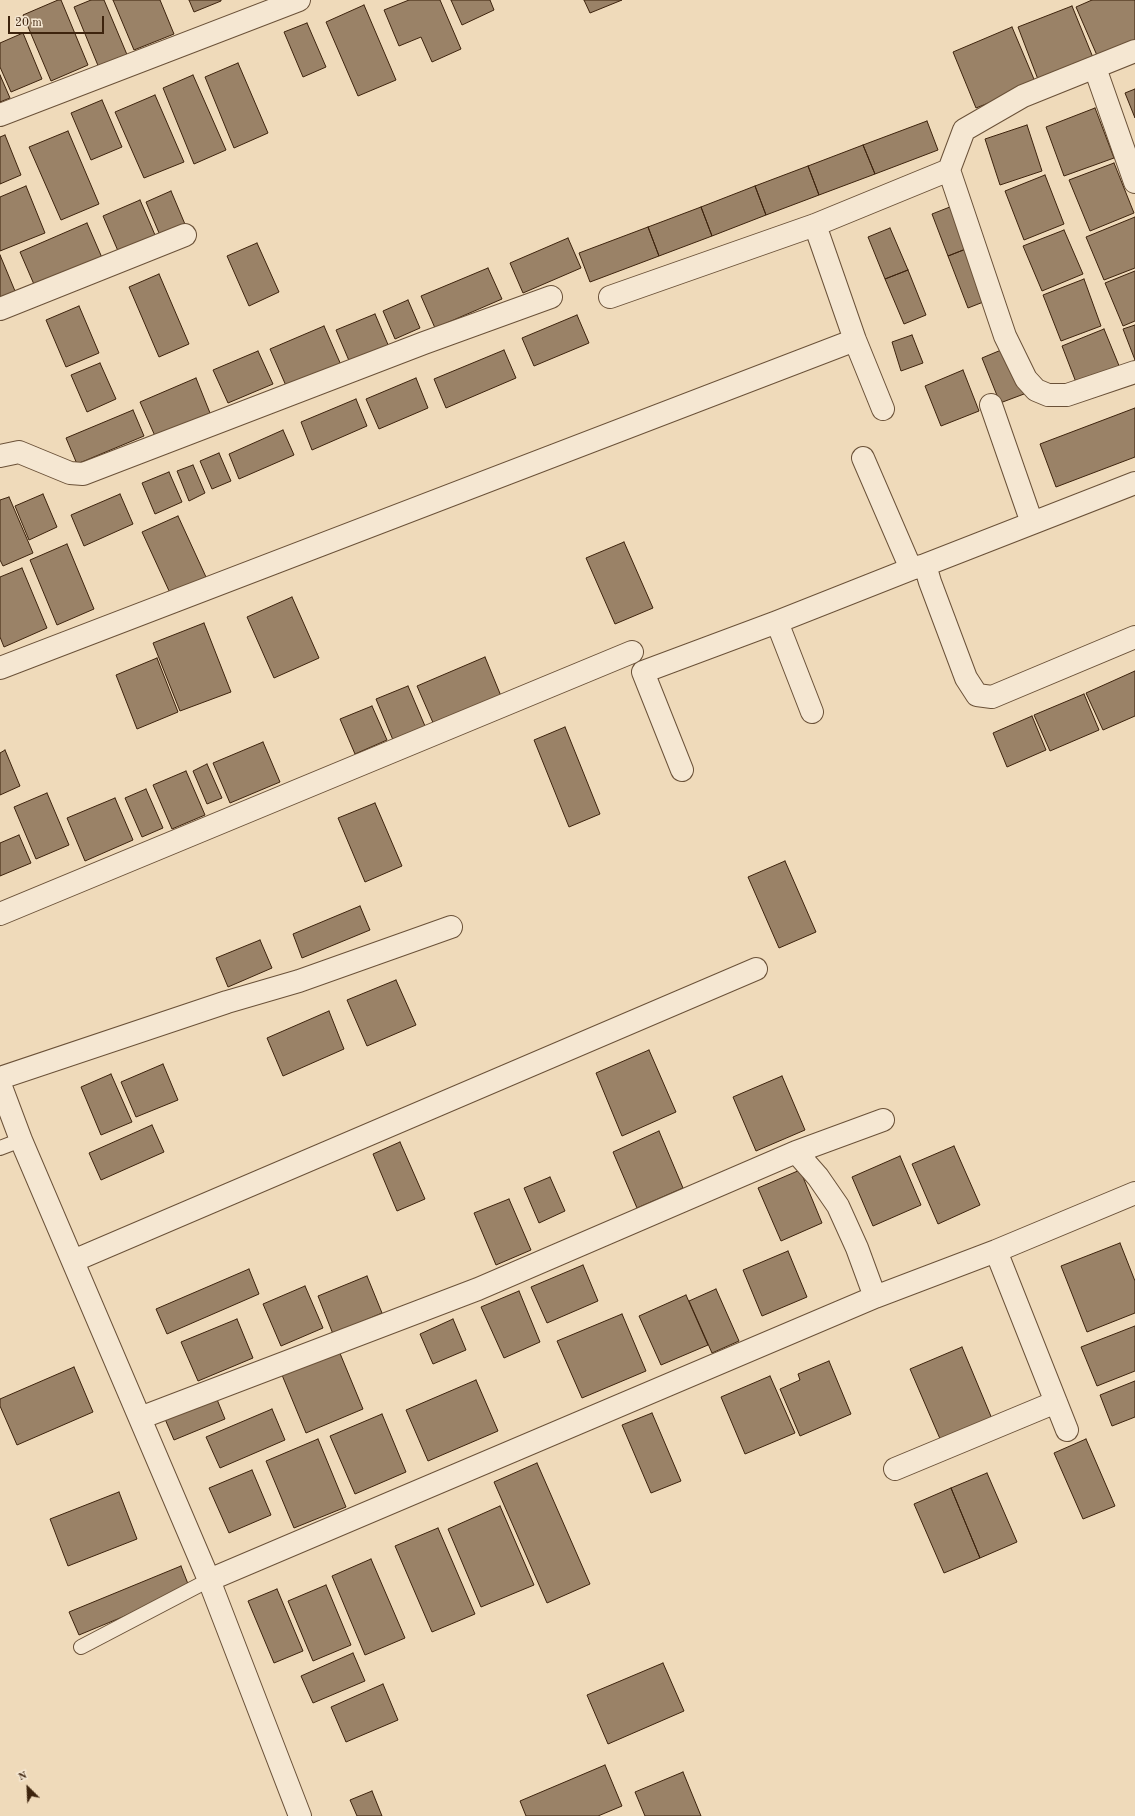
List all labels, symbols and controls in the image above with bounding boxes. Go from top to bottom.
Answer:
scale bar [10,8,106,34]
text: 20 m [15,17,42,29]
north arrow [8,1768,48,1808]
text: N [17,1770,29,1783]

